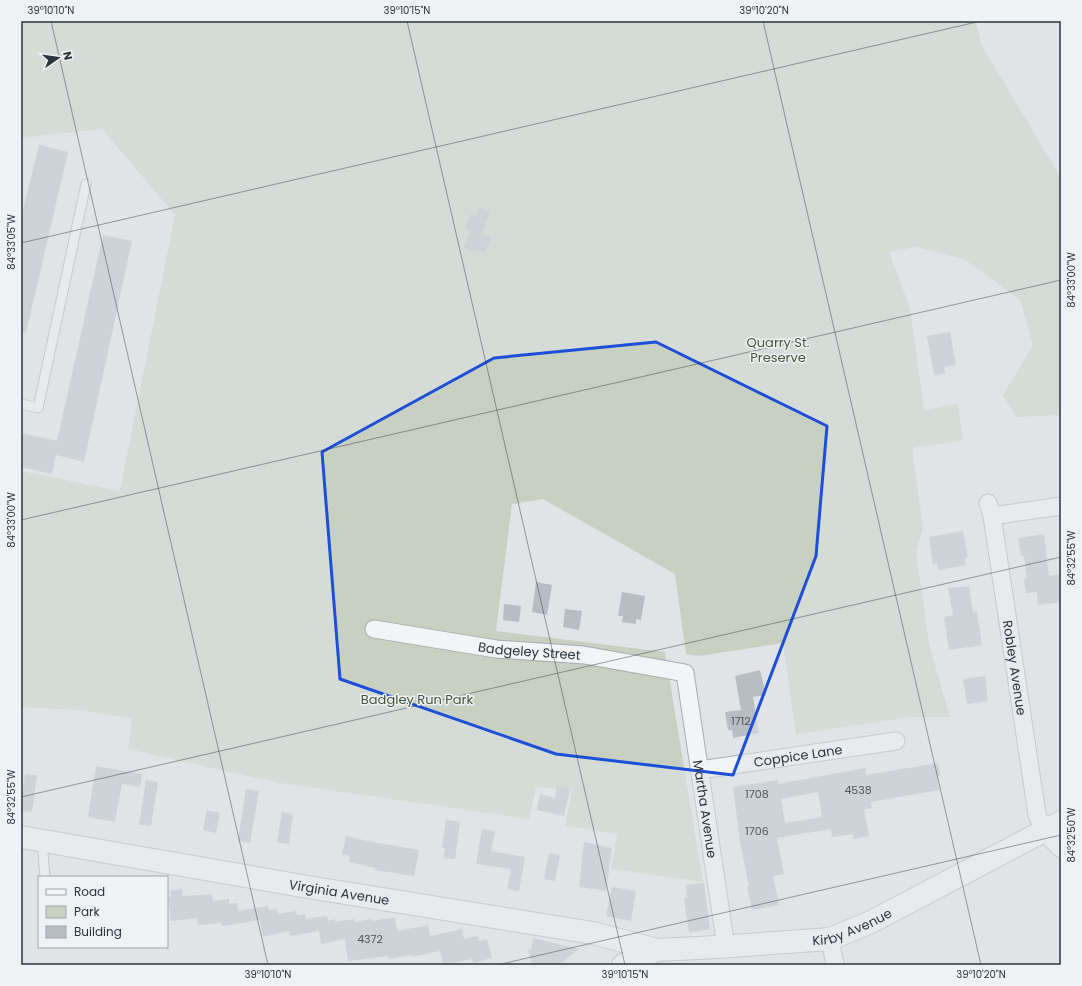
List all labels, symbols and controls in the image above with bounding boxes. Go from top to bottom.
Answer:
text: 39°10'10"N [28,3,74,18]
text: 39°10'15"N [384,3,430,18]
text: 39°10'20"N [739,3,789,18]
north arrow [38,38,78,78]
text: N [59,50,76,62]
text: 84°33'05"W [4,214,19,270]
text: 84°33'00"W [1064,252,1079,308]
park label: Quarry St. Preserve [747,333,810,367]
text: 84°33'00"W [4,492,19,548]
text: 84°32'55"W [1064,530,1079,586]
street label: Robley Avenue [998,619,1031,717]
street label: Badgeley Street [477,637,581,664]
park label: Badgley Run Park [361,690,473,709]
house number: 1712 [731,713,751,729]
street label: Coppice Lane [752,740,844,771]
street label: Martha Avenue [689,759,722,859]
text: 84°32'55"W [4,769,19,825]
house number: 4538 [844,782,872,798]
house number: 1708 [745,786,769,802]
text: 84°32'50"W [1064,807,1079,863]
house number: 1706 [745,823,769,839]
street label: Virginia Avenue [288,874,391,910]
legend [38,876,168,948]
text: Road [74,883,105,900]
text: Park [74,903,101,920]
street label: Kirby Avenue [812,903,895,950]
text: Building [74,923,122,940]
house number: 4372 [357,931,383,947]
text: 39°10'10"N [245,967,291,982]
text: 39°10'15"N [602,967,648,982]
text: 39°10'20"N [956,967,1006,982]

